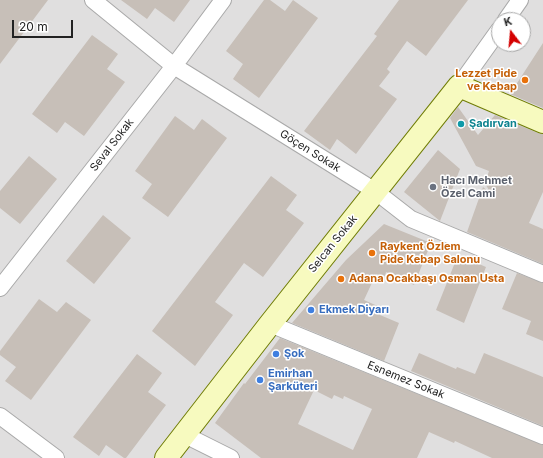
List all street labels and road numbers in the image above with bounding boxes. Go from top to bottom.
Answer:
street label: Seval Sokak [87,116,137,174]
street label: Göçen Sokak [277,127,343,175]
street label: Selcan Sokak [306,213,360,275]
street label: Esnemez Sokak [365,358,447,402]

